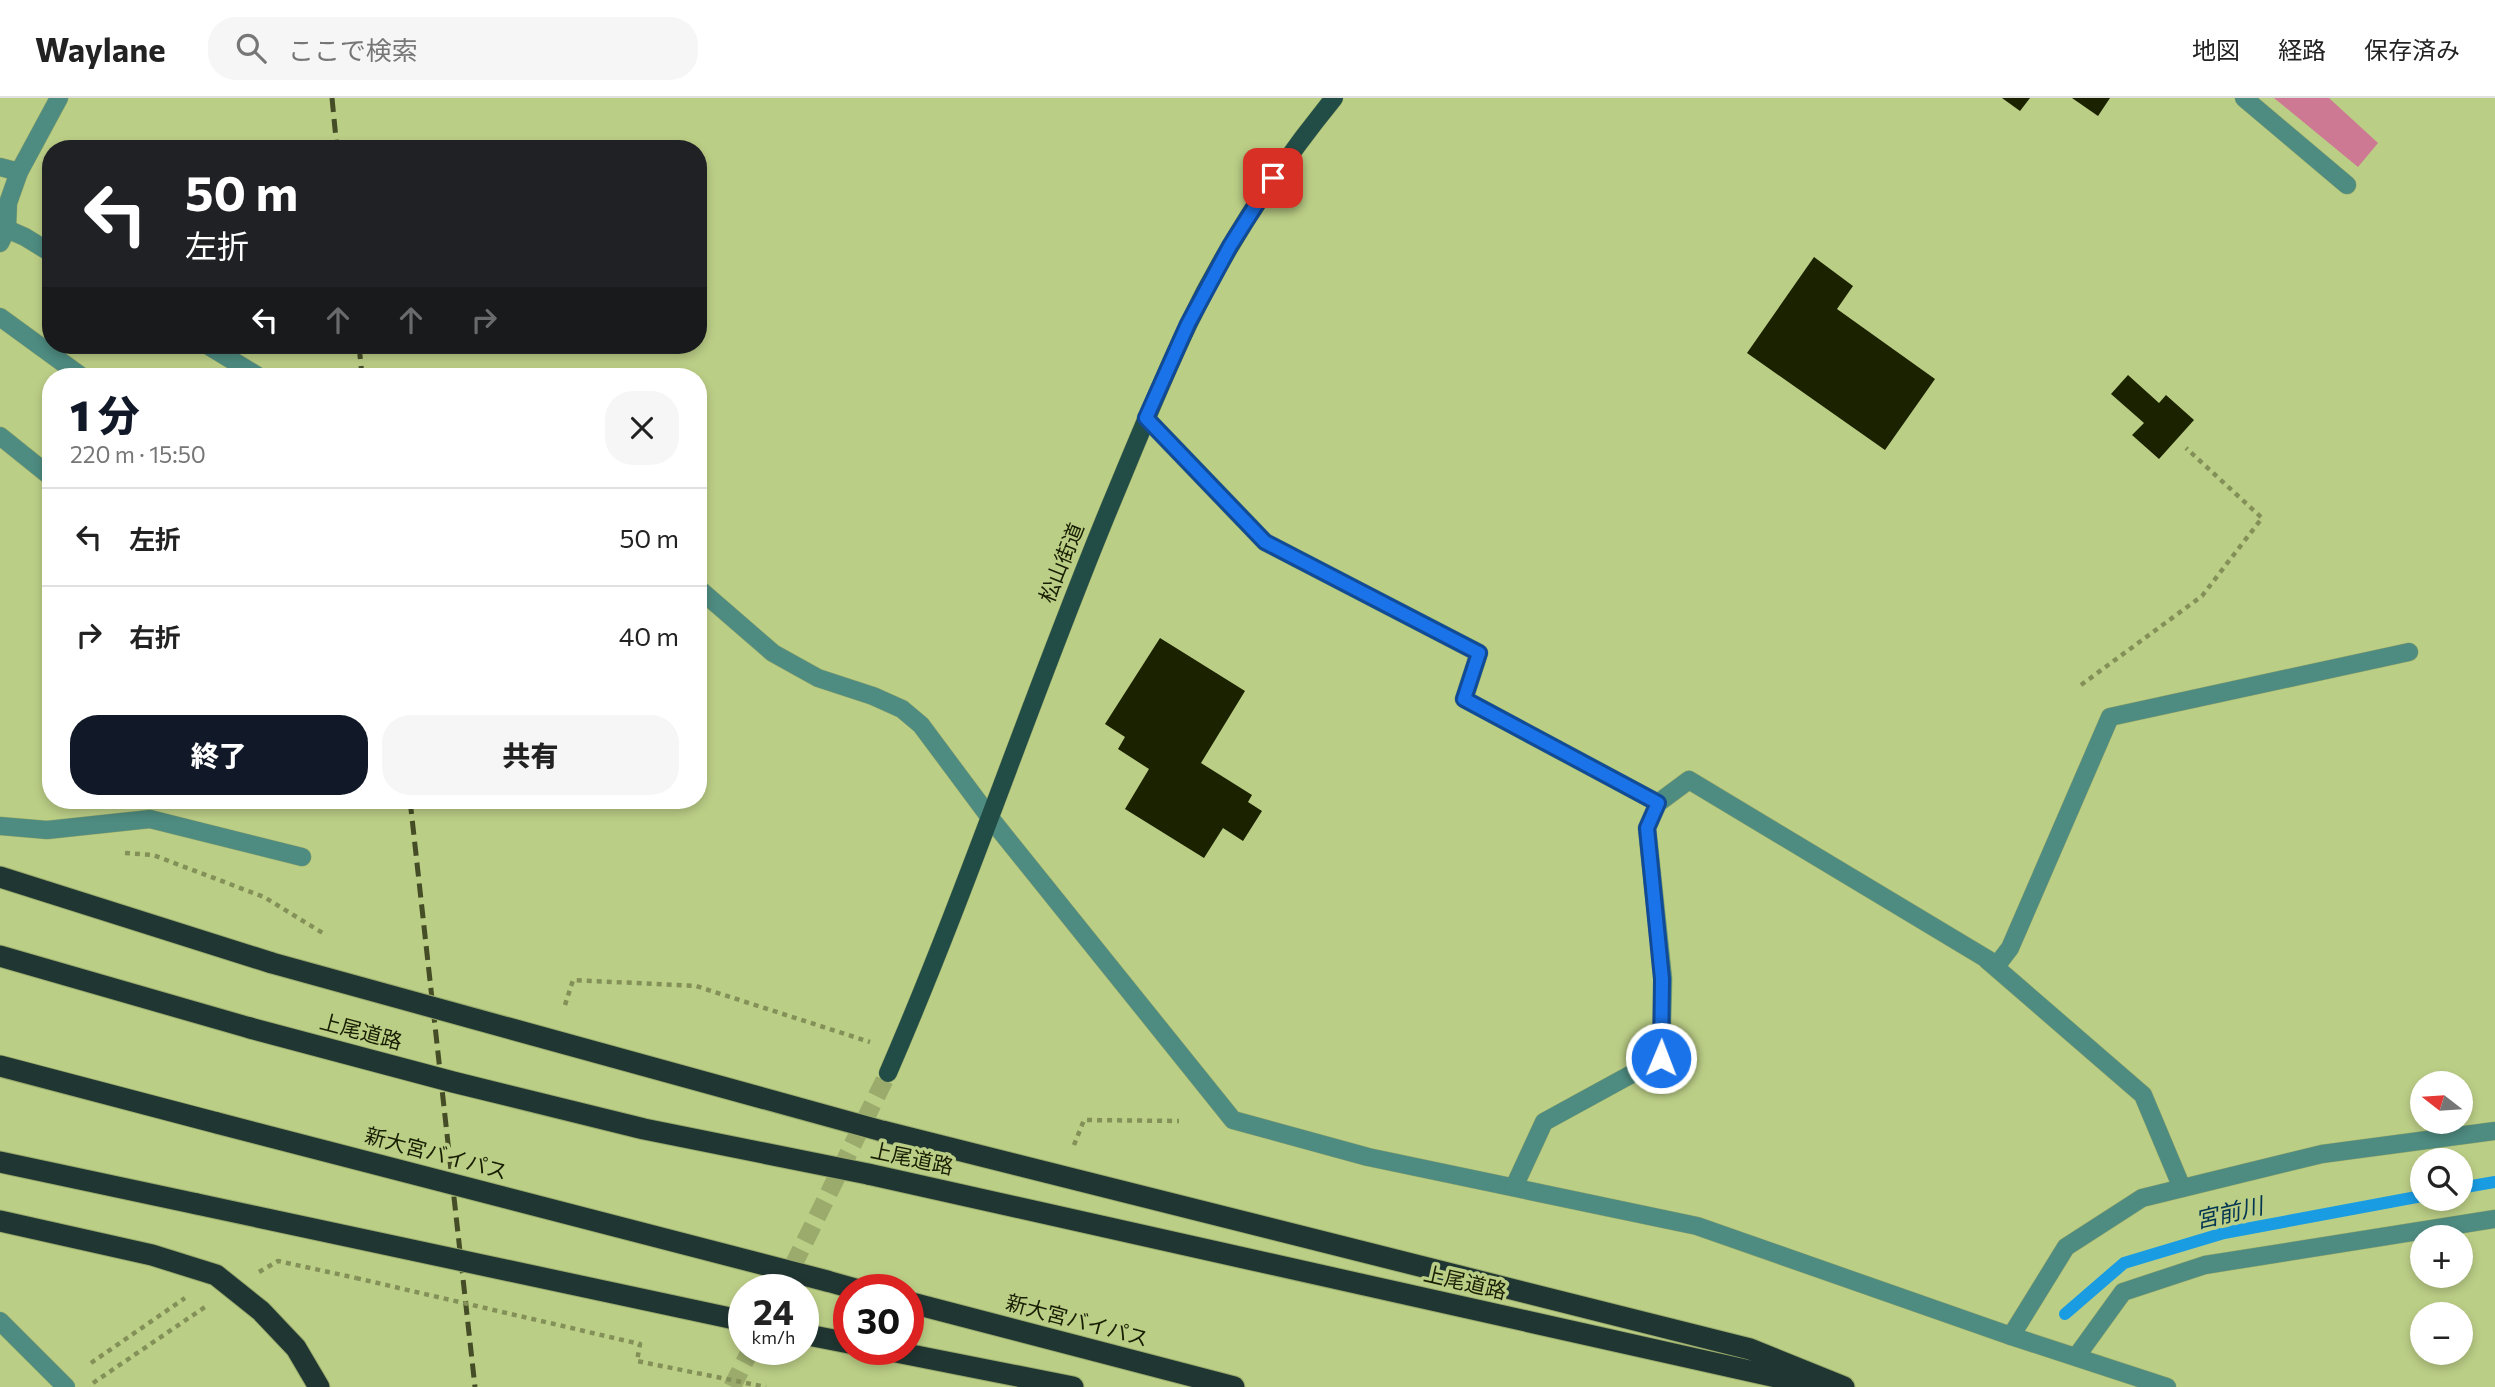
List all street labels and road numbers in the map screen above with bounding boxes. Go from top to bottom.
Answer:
street label: 松山街道 [1033,519,1088,606]
street label: 上尾道路 [318,1008,405,1053]
street label: 新大宮バイパス [362,1122,510,1184]
street label: 上尾道路 [869,1137,956,1178]
street label: 上尾道路 [1422,1260,1509,1303]
street label: 新大宮バイパス [1003,1289,1151,1351]

